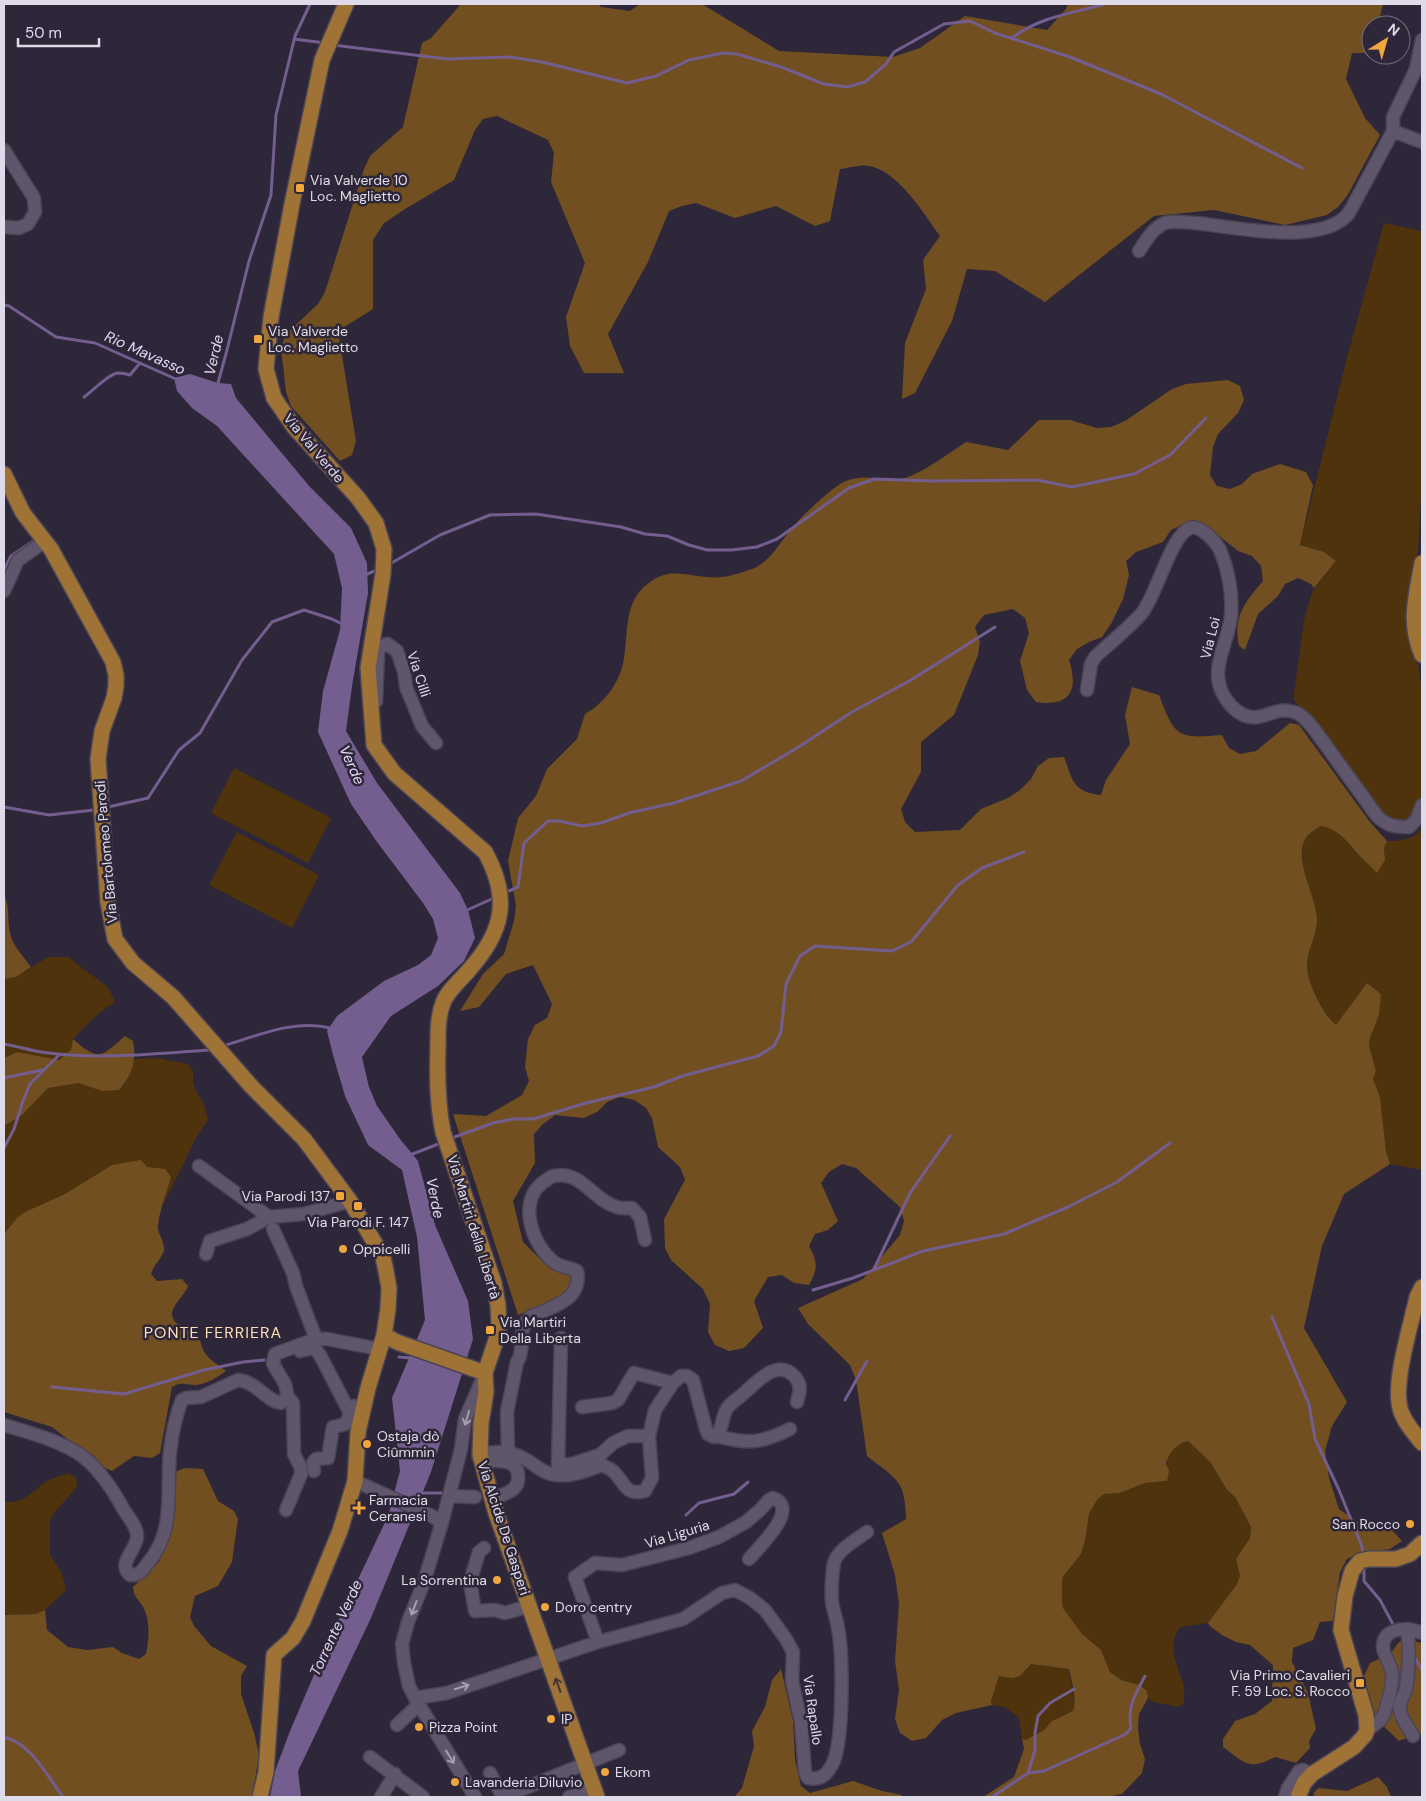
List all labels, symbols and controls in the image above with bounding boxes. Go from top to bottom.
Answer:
scale bar [18,15,99,47]
north arrow [1361,15,1411,65]
text: N [1384,19,1403,40]
text: 50 m [25,23,62,43]
place label: Via Valverde 10 Loc. Maglietto [310,171,408,205]
marker: Via Valverde 10 Loc. Maglietto [294,182,306,194]
place label: Via Valverde Loc. Maglietto [268,322,358,356]
water label: Rio Mavasso [101,326,189,380]
water label: Verde [200,332,228,377]
marker: Via Valverde Loc. Maglietto [252,333,264,345]
street label: Via Val Verde [280,410,348,486]
street label: Via Loi [1196,615,1224,661]
street label: Via Cilli [403,649,435,699]
water label: Verde [334,742,370,788]
street label: Via Bartolomeo Parodi [91,780,121,924]
street label: Via Martiri della Libertà [443,1153,505,1301]
water label: Verde [421,1176,449,1221]
place label: Via Parodi 137 [242,1187,330,1205]
marker: Via Parodi 137 [334,1190,346,1202]
marker: Via Parodi F. 147 [352,1200,364,1212]
place label: Via Parodi F. 147 [307,1213,409,1231]
place label: Oppicelli [353,1240,410,1258]
marker: Oppicelli [337,1243,349,1255]
place label: Via Martiri Della Liberta [500,1313,581,1347]
district label: PONTE FERRIERA [144,1322,282,1343]
marker: Via Martiri Della Liberta [484,1324,496,1336]
one-way arrow [461,1410,471,1426]
place label: Ostaja dò Ciûmmin [377,1427,439,1461]
marker: Ostaja dò Ciûmmin [361,1438,373,1450]
street label: Via Alcide De Gasperi [474,1459,534,1597]
place label: Farmacia Ceranesi [369,1491,428,1525]
marker: Farmacia Ceranesi [353,1502,365,1514]
place label: San Rocco [1332,1515,1400,1533]
street label: Via Liguria [642,1516,712,1552]
marker: San Rocco [1404,1518,1416,1530]
place label: La Sorrentina [401,1571,487,1589]
marker: La Sorrentina [491,1574,503,1586]
water label: Torrente Verde [305,1576,367,1679]
place label: Doro centry [555,1598,633,1616]
one-way arrow [408,1600,417,1615]
marker: Doro centry [539,1601,551,1613]
place label: Via Primo Cavalieri F. 59 Loc. S. Rocco [1230,1666,1350,1700]
street label: Via Rapallo [799,1674,827,1746]
one-way arrow [552,1677,562,1693]
marker: Via Primo Cavalieri F. 59 Loc. S. Rocco [1354,1677,1366,1689]
one-way arrow [454,1682,470,1692]
place label: IP [561,1710,572,1728]
marker: IP [545,1713,557,1725]
place label: Pizza Point [429,1718,498,1736]
marker: Pizza Point [413,1721,425,1733]
one-way arrow [445,1749,455,1763]
place label: Ekom [615,1763,650,1781]
marker: Ekom [599,1766,611,1778]
place label: Lavanderia Diluvio [465,1773,582,1791]
marker: Lavanderia Diluvio [449,1776,461,1788]

